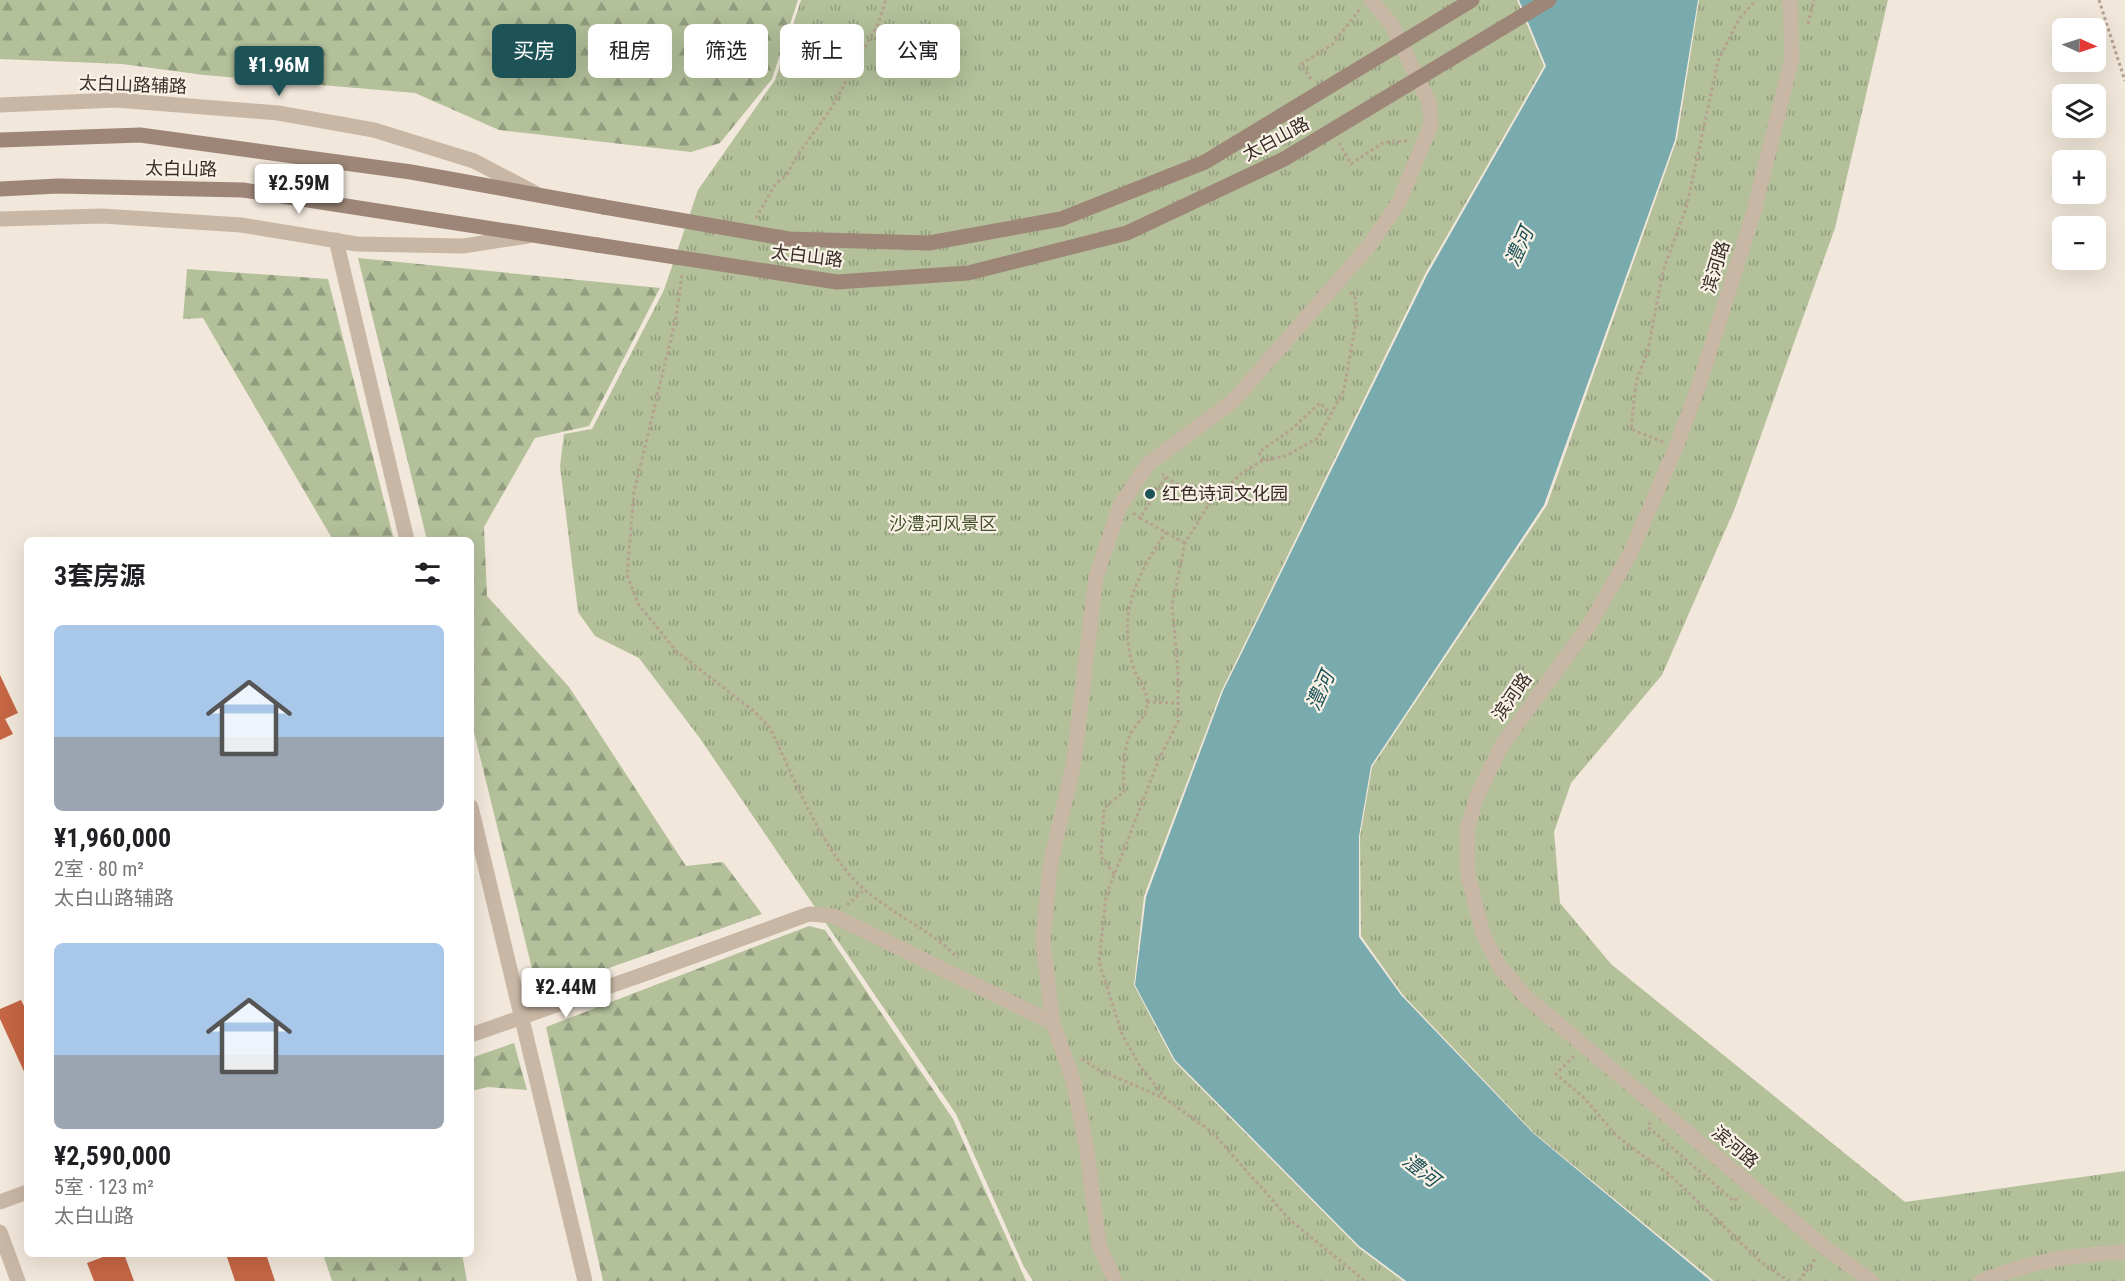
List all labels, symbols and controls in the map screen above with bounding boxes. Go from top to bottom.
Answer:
north arrow [2052,18,2106,72]
map controls [2052,18,2106,270]
chip: 买房 [492,24,576,78]
chip: 租房 [588,24,672,78]
chip: 筛选 [684,24,768,78]
chip: 新上 [780,24,864,78]
chip: 公寓 [876,24,960,78]
pin: ¥1.96M [230,46,328,97]
text: ¥1.96M [249,53,309,77]
street label: 太白山路辅路 [79,72,187,97]
button: layers [2052,84,2106,138]
street label: 太白山路 [1239,112,1312,165]
button: + [2052,150,2106,204]
street label: 太白山路 [145,157,217,180]
pin: ¥2.59M [250,164,348,215]
text: ¥2.59M [269,171,329,195]
button: − [2052,216,2106,270]
water label: 澧河 [1500,220,1540,270]
street label: 滨河路 [1698,238,1733,296]
street label: 太白山路 [770,241,844,270]
place label: 红色诗词文化园 [1162,483,1288,504]
marker: 红色诗词文化园 [1143,487,1157,501]
park label: 沙澧河风景区 [889,513,997,534]
icon: filters [411,557,444,590]
text: 3套房源 [54,561,145,591]
icon: home [195,664,303,772]
water label: 澧河 [1301,664,1341,714]
street label: 滨河路 [1488,669,1536,725]
text: ¥1,960,000 [54,823,171,853]
text: 2室 · 80 m² [54,857,144,881]
text: 太白山路辅路 [54,886,174,910]
pin: ¥2.44M [517,968,615,1019]
text: ¥2.44M [536,975,596,999]
icon: home [195,982,303,1090]
street label: 滨河路 [1708,1121,1763,1172]
text: ¥2,590,000 [54,1141,171,1171]
water label: 澧河 [1398,1148,1447,1194]
text: 5室 · 123 m² [54,1175,154,1199]
text: 太白山路 [54,1204,134,1228]

